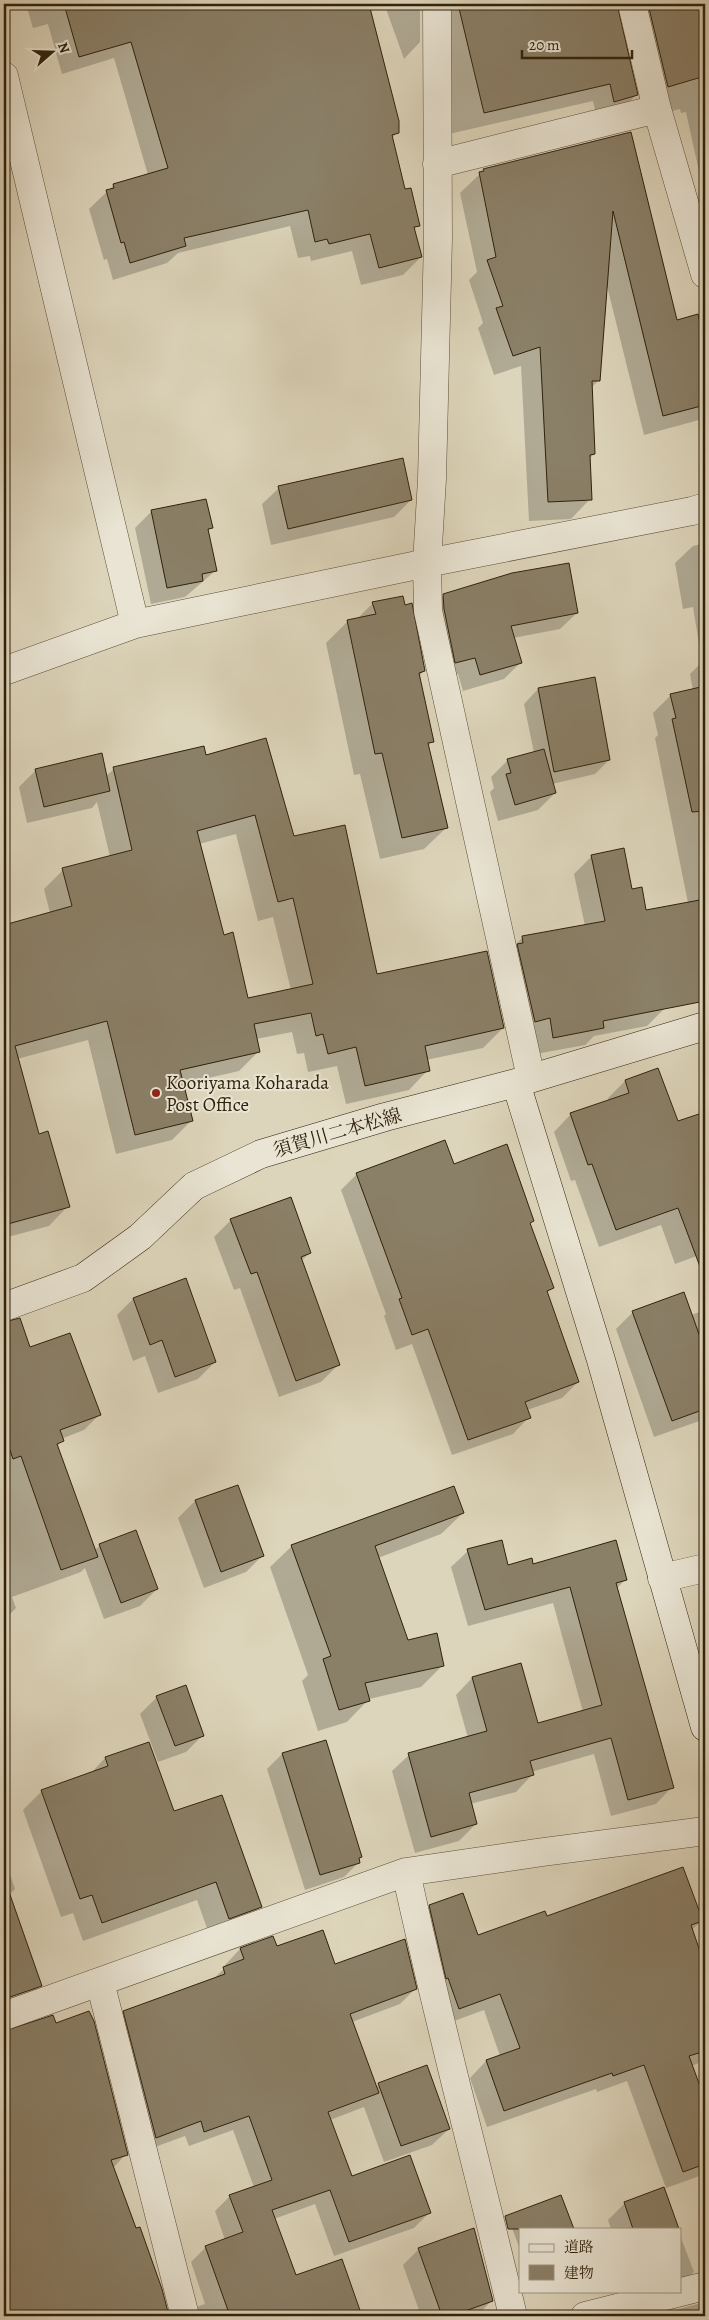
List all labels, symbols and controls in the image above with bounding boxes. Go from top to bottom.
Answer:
north arrow [28,28,78,78]
scale bar [522,28,632,60]
text: 20 m [529,35,560,55]
text: N [53,40,74,56]
place label: Kooriyama Koharada Post Office [166,1070,329,1118]
marker: Kooriyama Koharada Post Office [150,1087,162,1099]
street label: 須賀川二本松線 [270,1102,405,1164]
legend [519,2228,682,2292]
text: 道路 [564,2237,594,2257]
text: 建物 [564,2263,594,2283]

